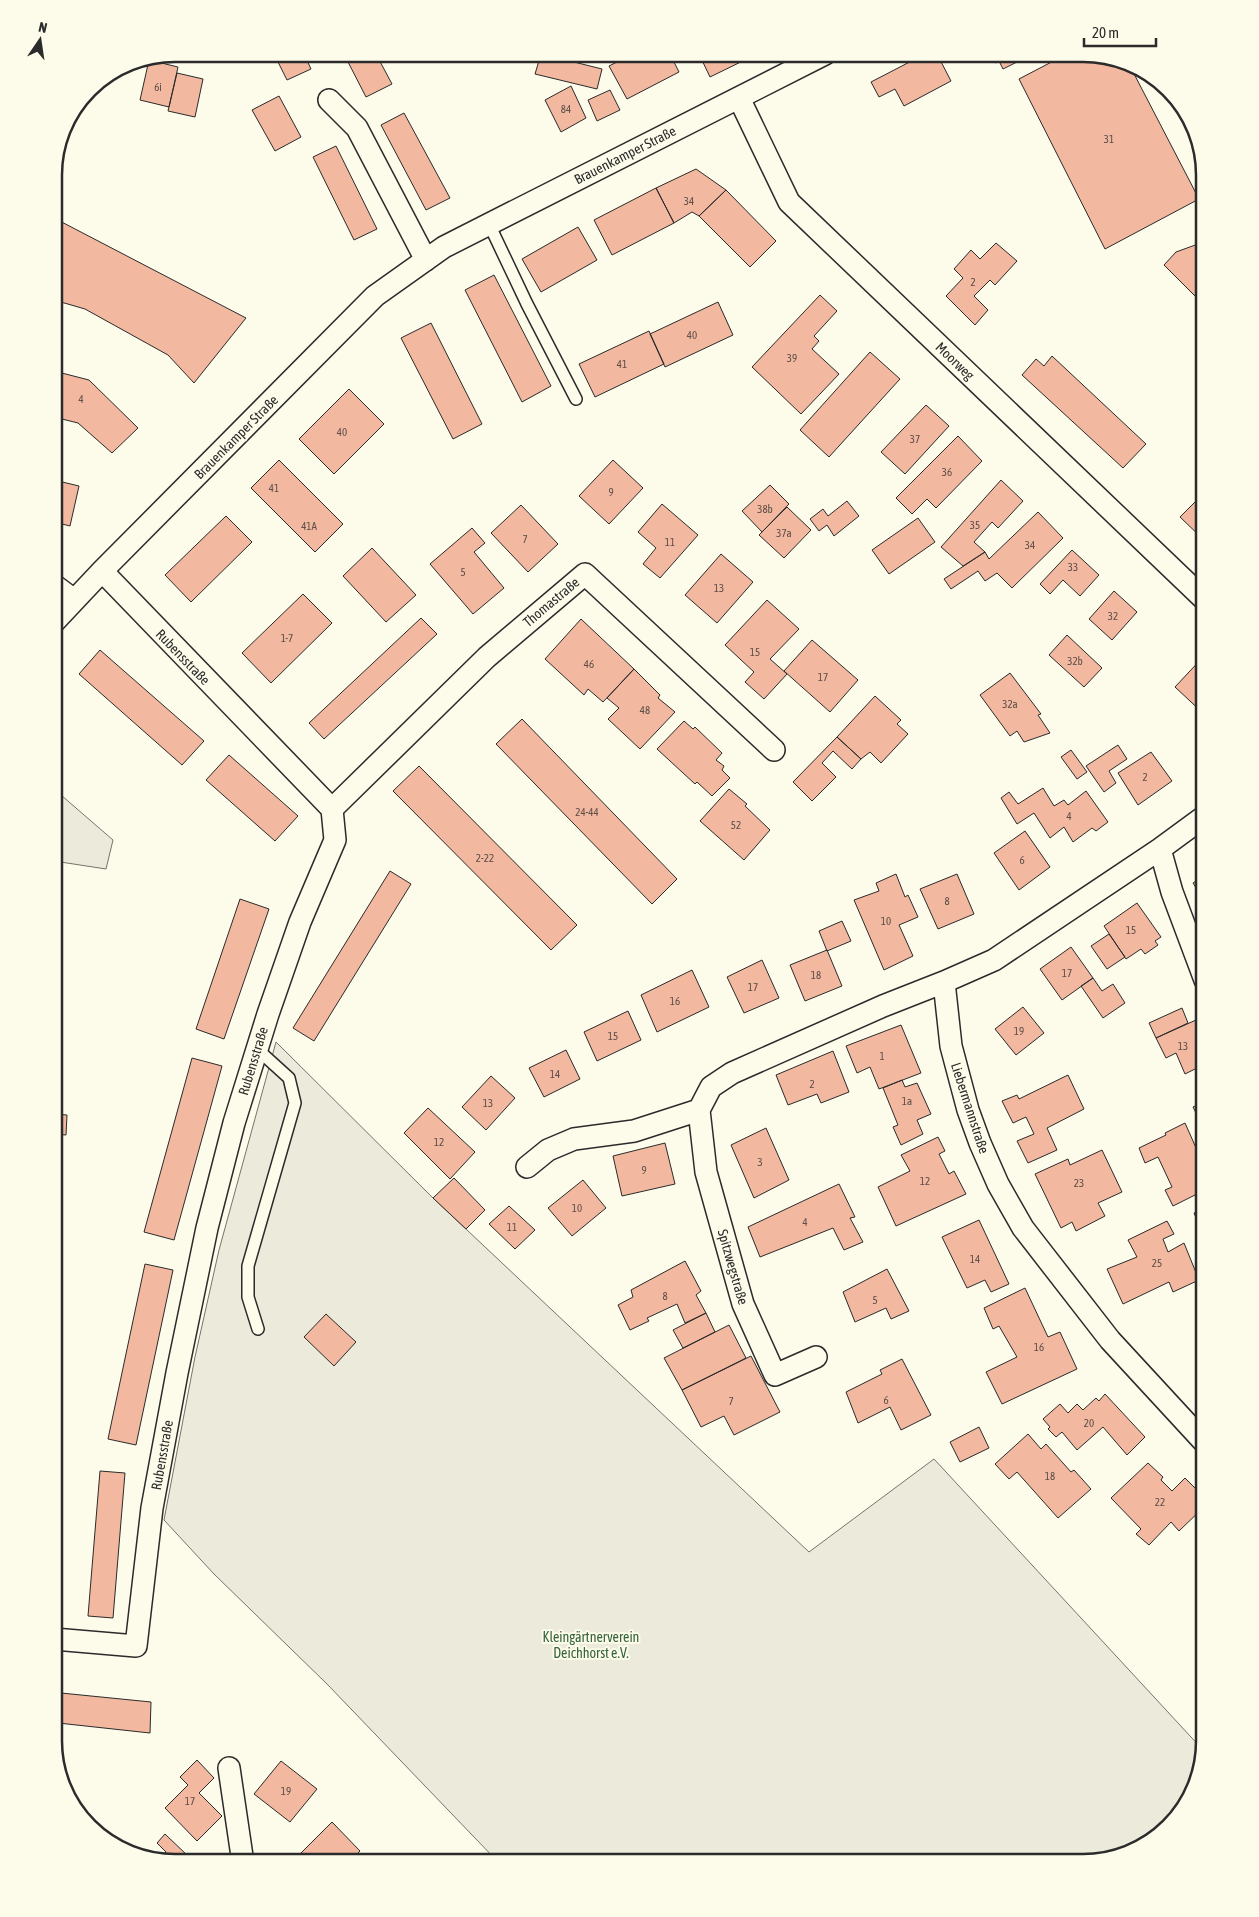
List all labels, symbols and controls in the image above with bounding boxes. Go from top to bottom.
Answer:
north arrow [15,15,65,65]
scale bar [1084,15,1156,47]
text: N [37,19,49,36]
text: 20 m [1092,24,1119,41]
house number: 6i [154,81,162,93]
house number: 84 [561,103,571,115]
street label: Brauenkamper Straße [572,122,678,188]
house number: 31 [1104,133,1114,145]
house number: 34 [684,195,694,207]
house number: 2 [970,276,976,288]
house number: 40 [687,329,697,341]
street label: Moorweg [932,339,978,383]
house number: 39 [787,352,797,364]
house number: 41 [617,358,627,370]
street label: Brauenkamper Straße [191,392,281,482]
house number: 4 [78,393,84,405]
house number: 40 [337,426,347,438]
house number: 37 [910,433,920,445]
house number: 36 [942,466,952,478]
house number: 41 [269,482,279,494]
house number: 9 [608,486,614,498]
house number: 38b [757,503,773,515]
house number: 35 [970,519,980,531]
house number: 41A [301,520,317,532]
house number: 37a [776,527,792,539]
house number: 7 [522,533,528,545]
house number: 11 [665,536,675,548]
house number: 34 [1025,539,1035,551]
house number: 33 [1068,561,1078,573]
house number: 5 [460,566,466,578]
street label: Thomastraße [520,574,582,630]
house number: 13 [714,582,724,594]
house number: 32 [1108,610,1118,622]
street label: Rubensstraße [153,626,213,688]
house number: 1-7 [281,632,293,644]
house number: 15 [750,646,760,658]
house number: 32b [1067,655,1083,667]
house number: 46 [584,658,594,670]
house number: 17 [818,671,828,683]
house number: 32a [1002,698,1018,710]
house number: 48 [640,704,650,716]
house number: 2 [1142,771,1148,783]
house number: 24-44 [575,806,599,818]
house number: 4 [1066,810,1072,822]
house number: 52 [731,819,741,831]
house number: 2-22 [476,852,494,864]
house number: 6 [1019,854,1025,866]
house number: 8 [944,895,950,907]
house number: 10 [881,915,891,927]
house number: 15 [1126,924,1136,936]
house number: 17 [1062,967,1072,979]
house number: 18 [811,969,821,981]
house number: 17 [748,981,758,993]
house number: 16 [670,995,680,1007]
street label: Rubensstraße [235,1025,271,1097]
house number: 19 [1014,1025,1024,1037]
house number: 15 [608,1030,618,1042]
house number: 13 [1178,1040,1188,1052]
house number: 1 [879,1050,885,1062]
street label: Liebermannstraße [948,1061,992,1155]
house number: 14 [550,1068,560,1080]
house number: 2 [809,1078,815,1090]
house number: 1a [902,1095,912,1107]
house number: 13 [483,1097,493,1109]
house number: 12 [434,1136,444,1148]
house number: 3 [757,1156,763,1168]
house number: 9 [641,1164,647,1176]
house number: 12 [920,1175,930,1187]
house number: 23 [1074,1177,1084,1189]
house number: 10 [572,1202,582,1214]
house number: 4 [802,1216,808,1228]
house number: 11 [507,1221,517,1233]
street label: Spitzwegstraße [715,1227,751,1307]
house number: 14 [970,1253,980,1265]
house number: 25 [1152,1257,1162,1269]
house number: 8 [662,1290,668,1302]
house number: 5 [872,1294,878,1306]
house number: 16 [1034,1341,1044,1353]
house number: 6 [883,1394,889,1406]
house number: 7 [728,1395,734,1407]
house number: 20 [1084,1417,1094,1429]
street label: Rubensstraße [148,1419,176,1491]
house number: 18 [1045,1470,1055,1482]
house number: 22 [1155,1496,1165,1508]
park label: Kleingärtnerverein Deichhorst e.V. [543,1629,639,1661]
house number: 19 [281,1785,291,1797]
house number: 17 [185,1795,195,1807]

